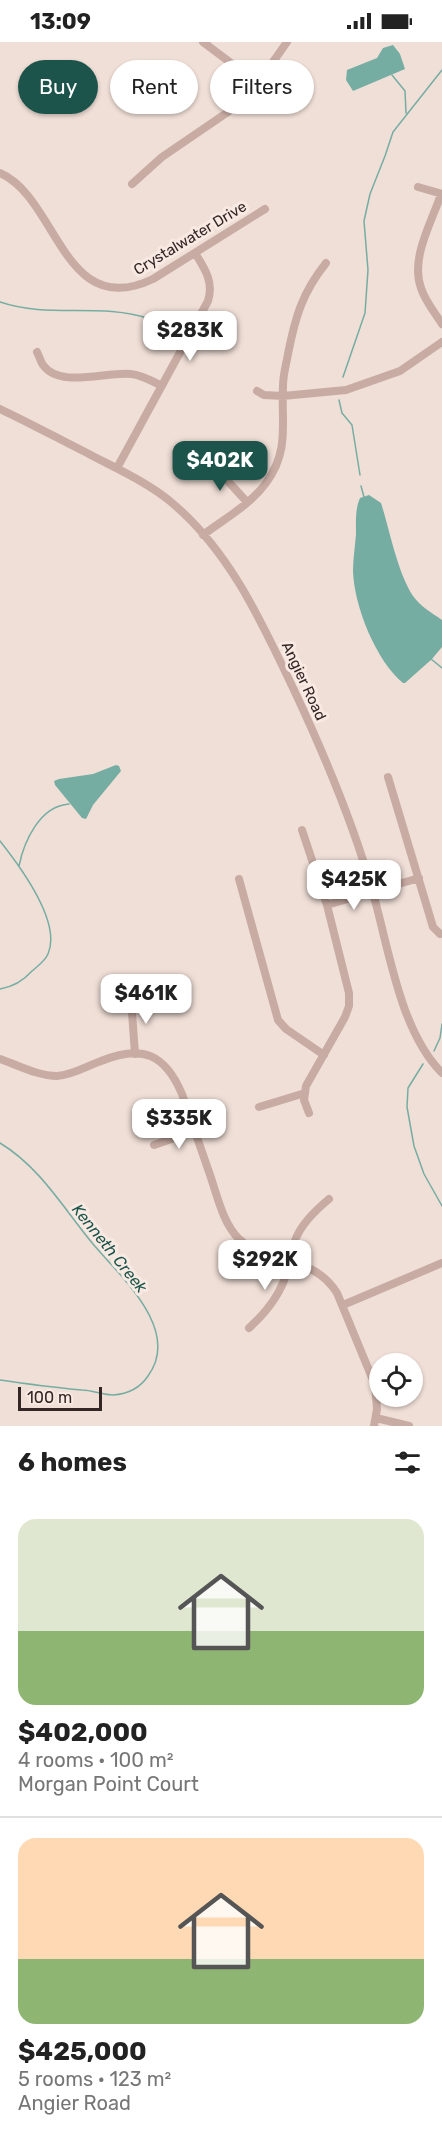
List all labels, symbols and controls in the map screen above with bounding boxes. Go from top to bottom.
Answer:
text: 13:09 [30,8,91,35]
chip: Buy [18,60,98,114]
chip: Rent [110,60,198,114]
chip: Filters [210,60,314,114]
street label: Crystalwater Drive [130,197,250,279]
pin: $283K [148,311,232,362]
text: $283K [157,318,223,342]
pin: $402K [178,441,262,492]
text: $402K [187,448,253,472]
street label: Angier Road [278,639,330,723]
pin: $425K [312,860,396,911]
text: $425K [321,867,387,891]
pin: $461K [104,974,188,1025]
text: $461K [115,981,177,1005]
pin: $335K [137,1099,221,1150]
text: $335K [146,1106,212,1130]
water label: Kenneth Creek [68,1200,152,1297]
pin: $292K [223,1240,307,1291]
text: $292K [232,1247,298,1271]
map controls [369,1353,423,1407]
button: locate [369,1353,423,1407]
scale bar [18,1384,102,1412]
text: 100 m [27,1388,72,1407]
icon: filters [391,1446,424,1479]
text: 6 homes [18,1447,127,1478]
icon: home [167,1558,275,1666]
text: $402,000 [18,1717,148,1748]
text: 4 rooms · 100 m² [18,1748,174,1772]
text: Morgan Point Court [18,1772,199,1796]
icon: home [167,1877,275,1985]
text: $425,000 [18,2036,147,2067]
text: 5 rooms · 123 m² [18,2067,171,2091]
text: Angier Road [18,2091,131,2115]

